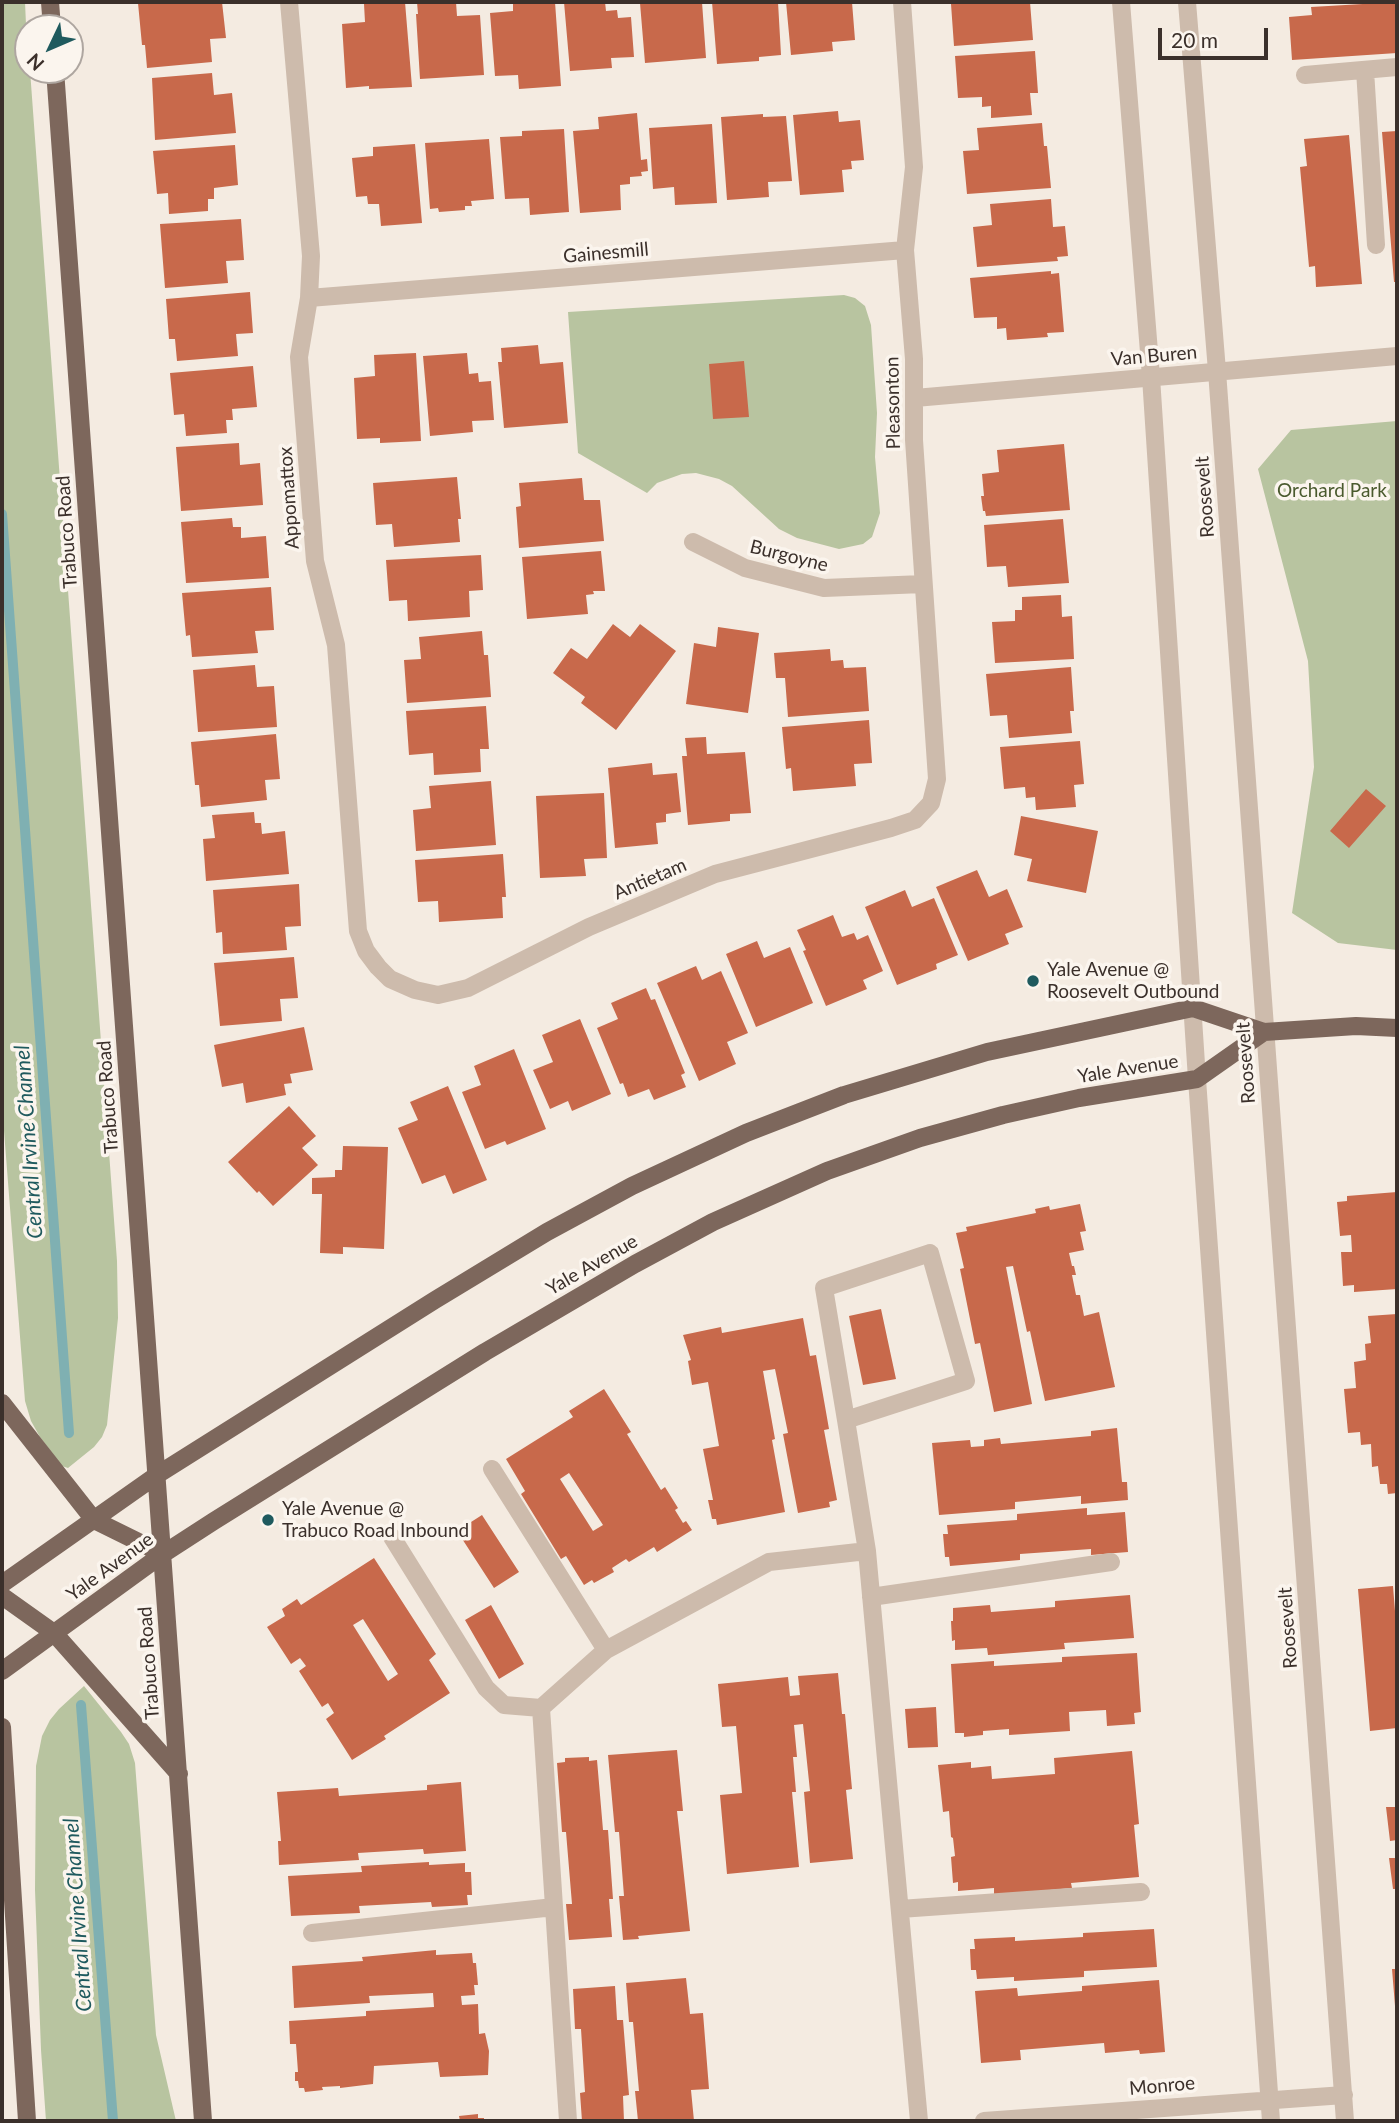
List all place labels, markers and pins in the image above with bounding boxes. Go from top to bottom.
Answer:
place label: Yale Avenue @ Roosevelt Outbound [1047,959,1219,1003]
marker: Yale Avenue @ Roosevelt Outbound [1025,973,1041,989]
place label: Yale Avenue @ Trabuco Road Inbound [282,1498,469,1542]
marker: Yale Avenue @ Trabuco Road Inbound [260,1512,276,1528]

